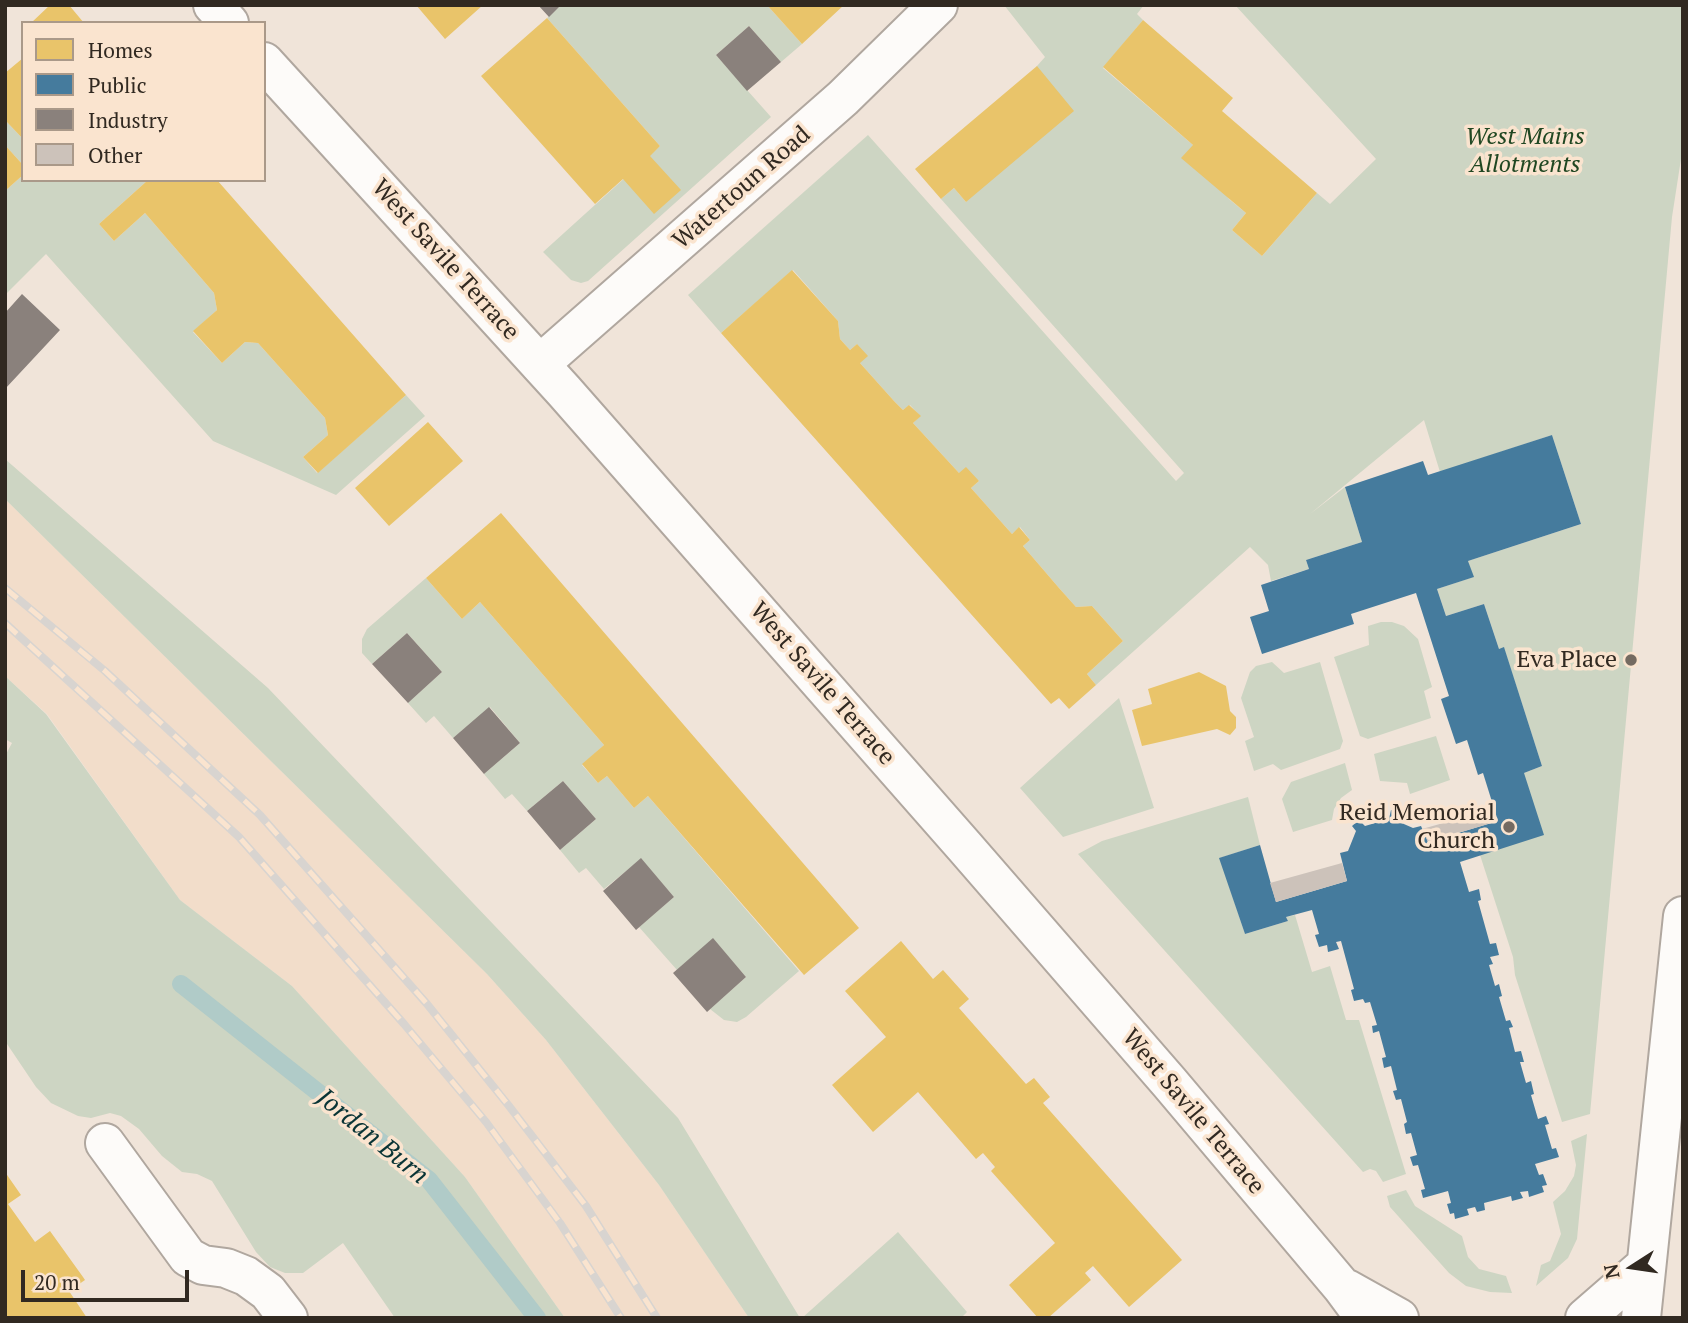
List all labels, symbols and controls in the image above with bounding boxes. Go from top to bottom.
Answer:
legend [21,21,266,182]
text: Homes [88,36,153,64]
text: Public [88,71,146,99]
text: Industry [88,106,168,134]
street label: Watertoun Road [667,120,817,256]
park label: West Mains Allotments [1465,123,1585,179]
text: Other [88,141,142,169]
street label: West Savile Terrace [365,174,525,346]
street label: West Savile Terrace [743,597,901,771]
place label: Eva Place [1516,646,1617,674]
marker: Eva Place [1623,652,1639,668]
place label: Reid Memorial Church [1339,799,1495,855]
marker: Reid Memorial Church [1501,819,1517,835]
street label: West Savile Terrace [1116,1024,1270,1200]
water label: Jordan Burn [310,1083,434,1191]
north arrow [1597,1232,1667,1302]
scale bar [24,1256,192,1300]
text: N [1597,1262,1625,1281]
text: 20 m [34,1268,80,1296]

